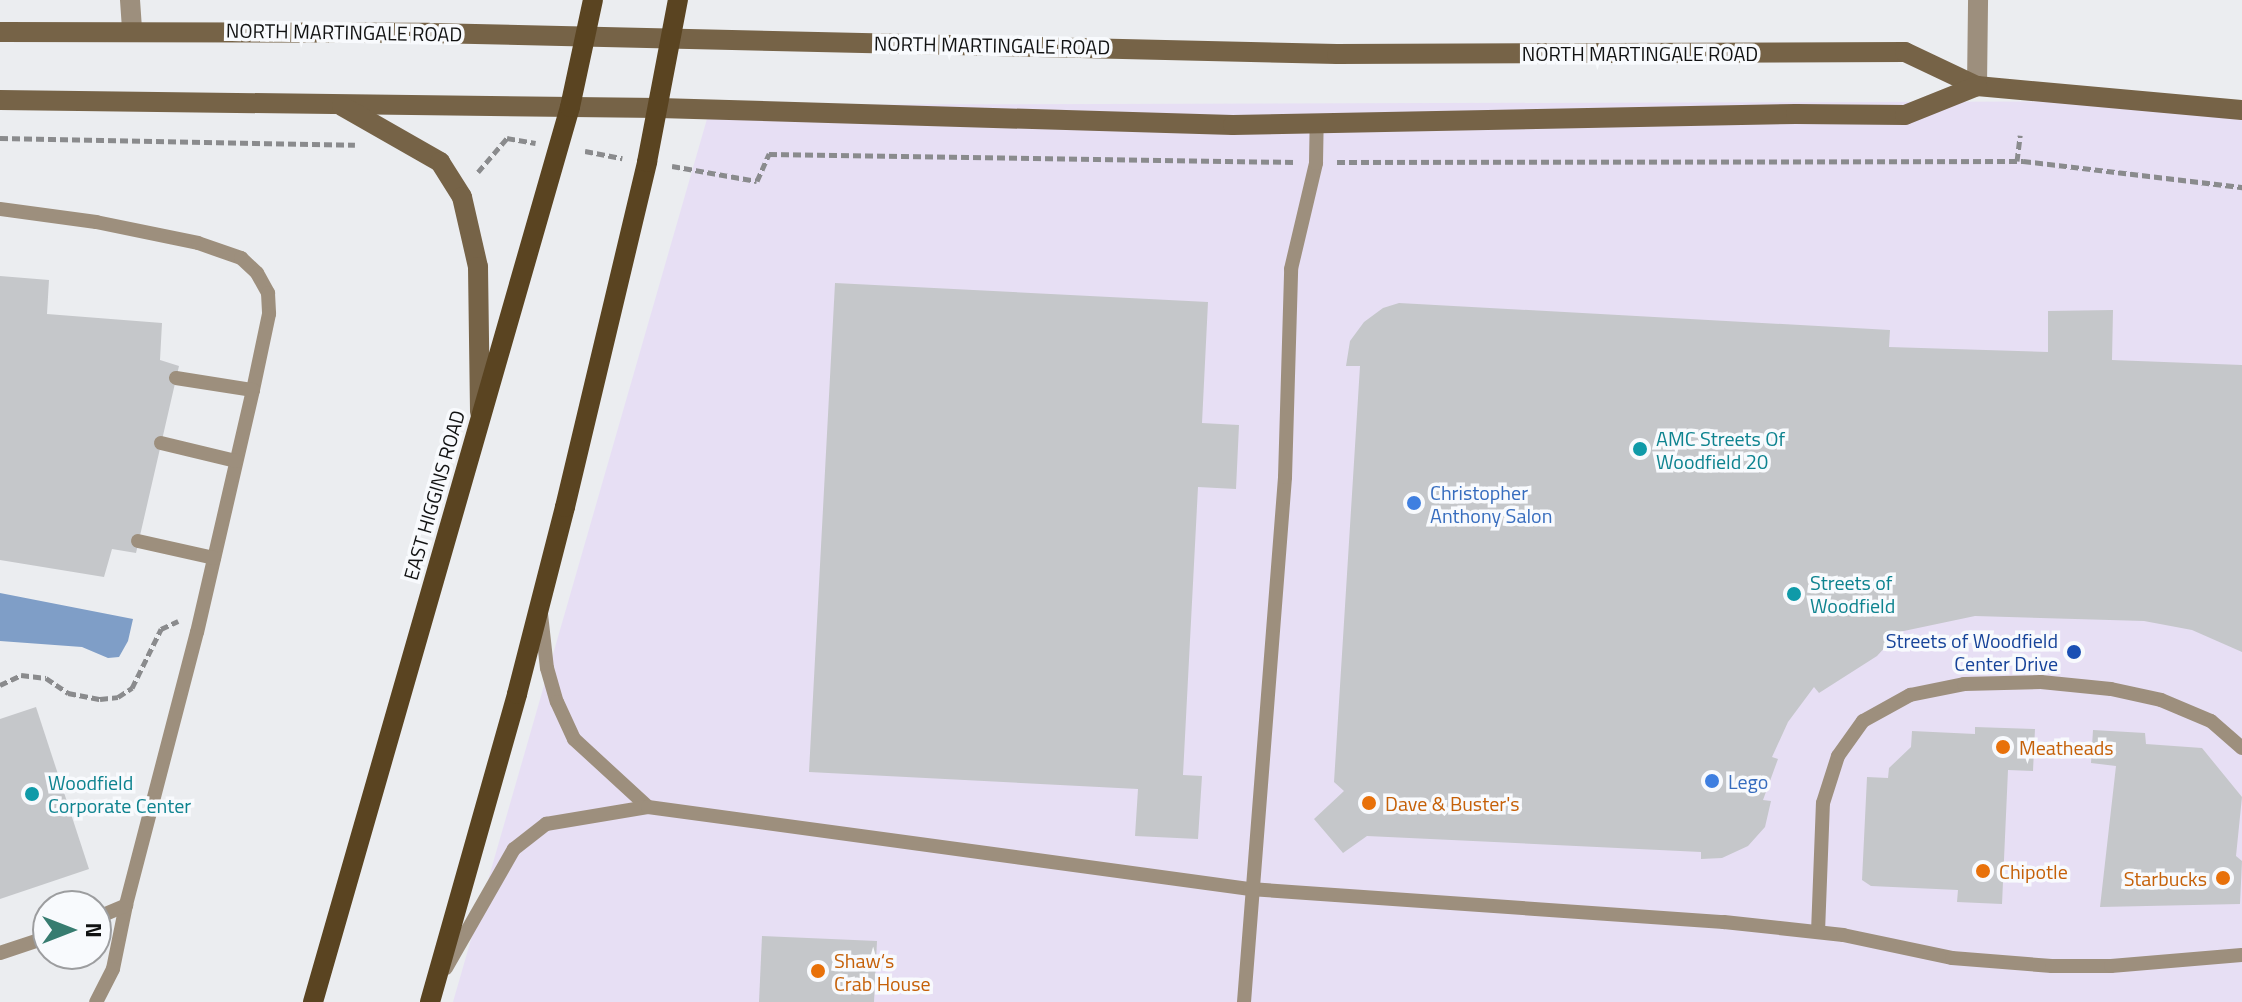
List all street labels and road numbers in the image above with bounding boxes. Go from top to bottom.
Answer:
street label: NORTH MARTINGALE ROAD [226,18,462,46]
street label: NORTH MARTINGALE ROAD [874,31,1110,59]
street label: NORTH MARTINGALE ROAD [1522,41,1758,65]
street label: EAST HIGGINS ROAD [398,407,470,583]

